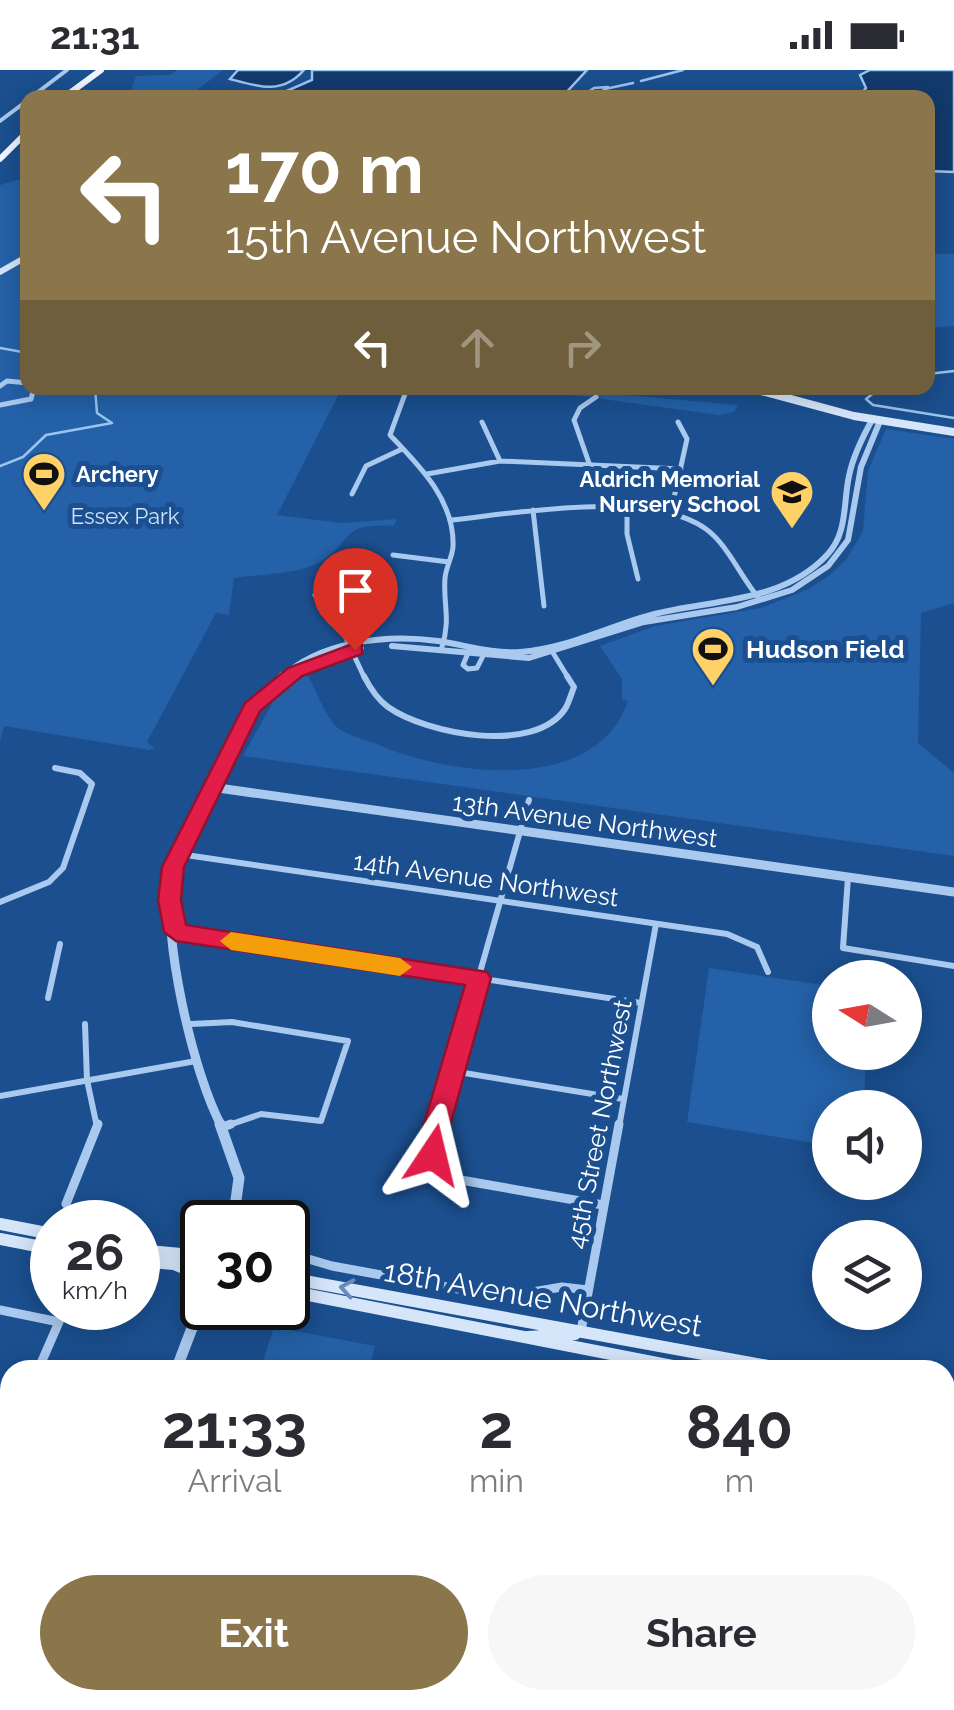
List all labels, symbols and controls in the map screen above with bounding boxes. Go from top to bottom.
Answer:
text: 21:31 [50,13,140,58]
text: 170 m [225,127,424,209]
icon: left [60,130,190,260]
text: 15th Avenue Northwest [225,211,706,264]
icon: left [345,320,400,375]
icon: ahead [450,320,505,375]
icon: right [555,320,610,375]
sports icon: Archery [21,451,67,512]
place label: Archery [76,461,159,487]
place label: Aldrich Memorial Nursery School [579,466,761,517]
school or university icon: Aldrich Memorial Nursery School [769,469,815,530]
park label: Essex Park [71,503,180,529]
pin [313,548,398,651]
icon: arrive [328,563,383,618]
sports icon: Hudson Field [690,626,736,687]
place label: Hudson Field [746,634,905,664]
street label: 13th Avenue Northwest [451,787,720,854]
street label: 14th Avenue Northwest [352,846,621,913]
north arrow [812,960,922,1070]
map controls [812,960,922,1330]
street label: 45th Street Northwest [560,997,638,1251]
button: sound [812,1090,922,1200]
position arrow [381,1103,485,1207]
speed limit sign: 30 [180,1200,310,1330]
button: layers [812,1220,922,1330]
text: 26 [66,1223,124,1282]
street label: 18th Avenue Northwest [381,1253,705,1344]
text: km/h [62,1275,128,1305]
one-way arrow [339,1278,355,1299]
text: 21:33 [162,1392,307,1462]
text: 2 [480,1392,513,1462]
text: 840 [686,1392,793,1462]
text: Arrival [188,1462,281,1499]
text: min [469,1462,524,1499]
text: m [725,1462,754,1499]
button: Exit [40,1575,468,1690]
button: Share [488,1575,915,1690]

